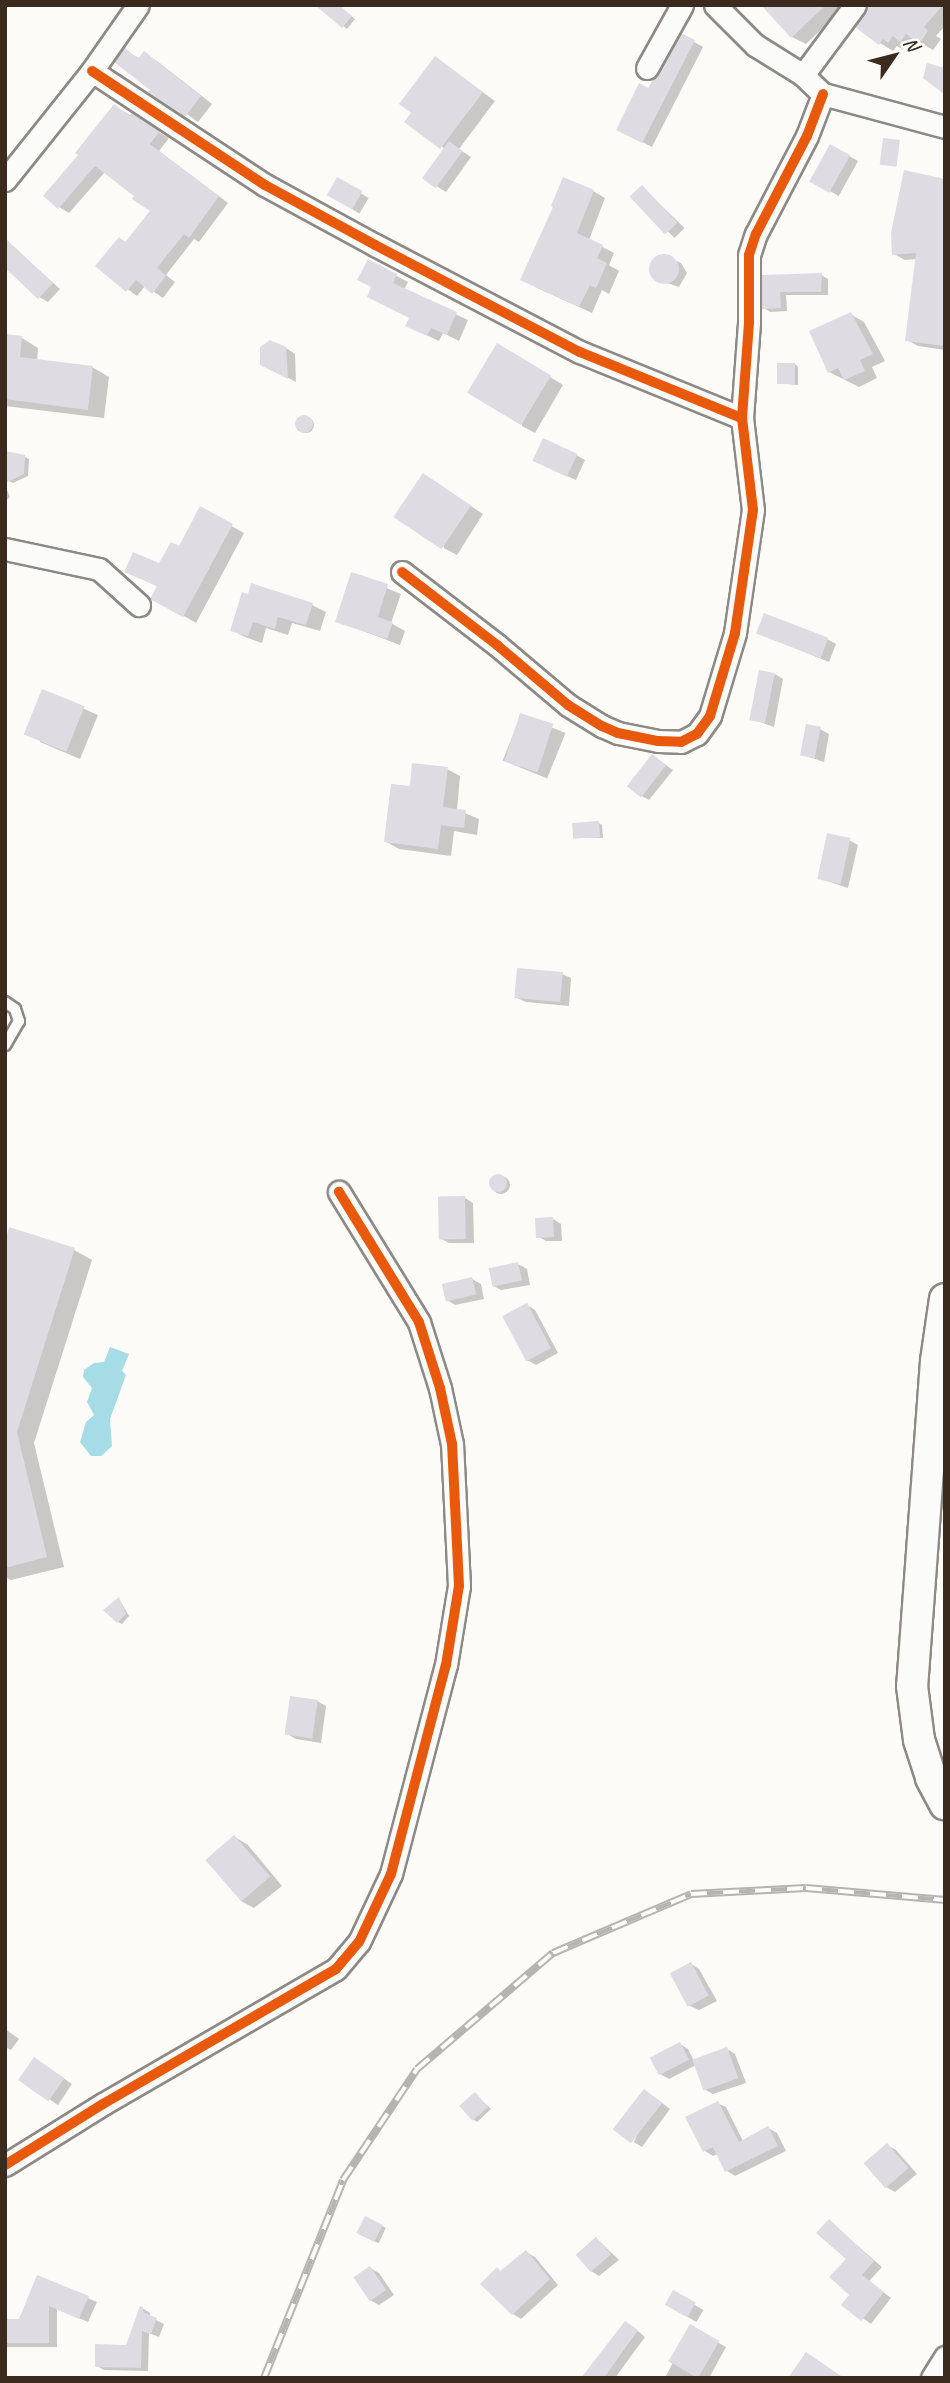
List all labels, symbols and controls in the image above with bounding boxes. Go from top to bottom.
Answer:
north arrow [859,21,929,91]
text: N [898,32,924,56]

